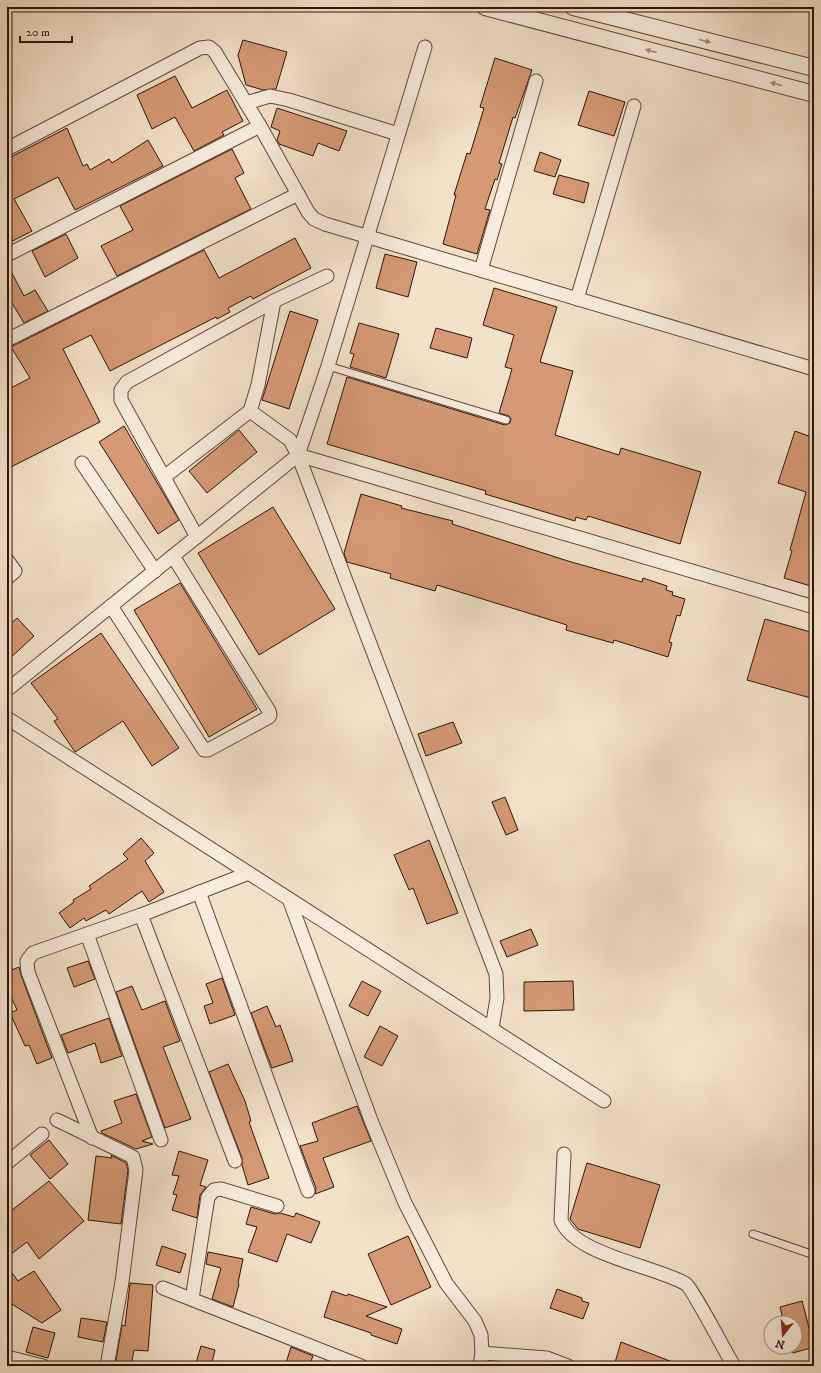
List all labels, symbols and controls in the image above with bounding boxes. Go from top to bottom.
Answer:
scale bar [20,18,72,44]
text: 20 m [26,25,50,40]
one-way arrow [700,38,712,44]
one-way arrow [644,48,656,54]
one-way arrow [770,81,782,87]
north arrow [763,1315,803,1355]
text: N [774,1336,787,1352]

